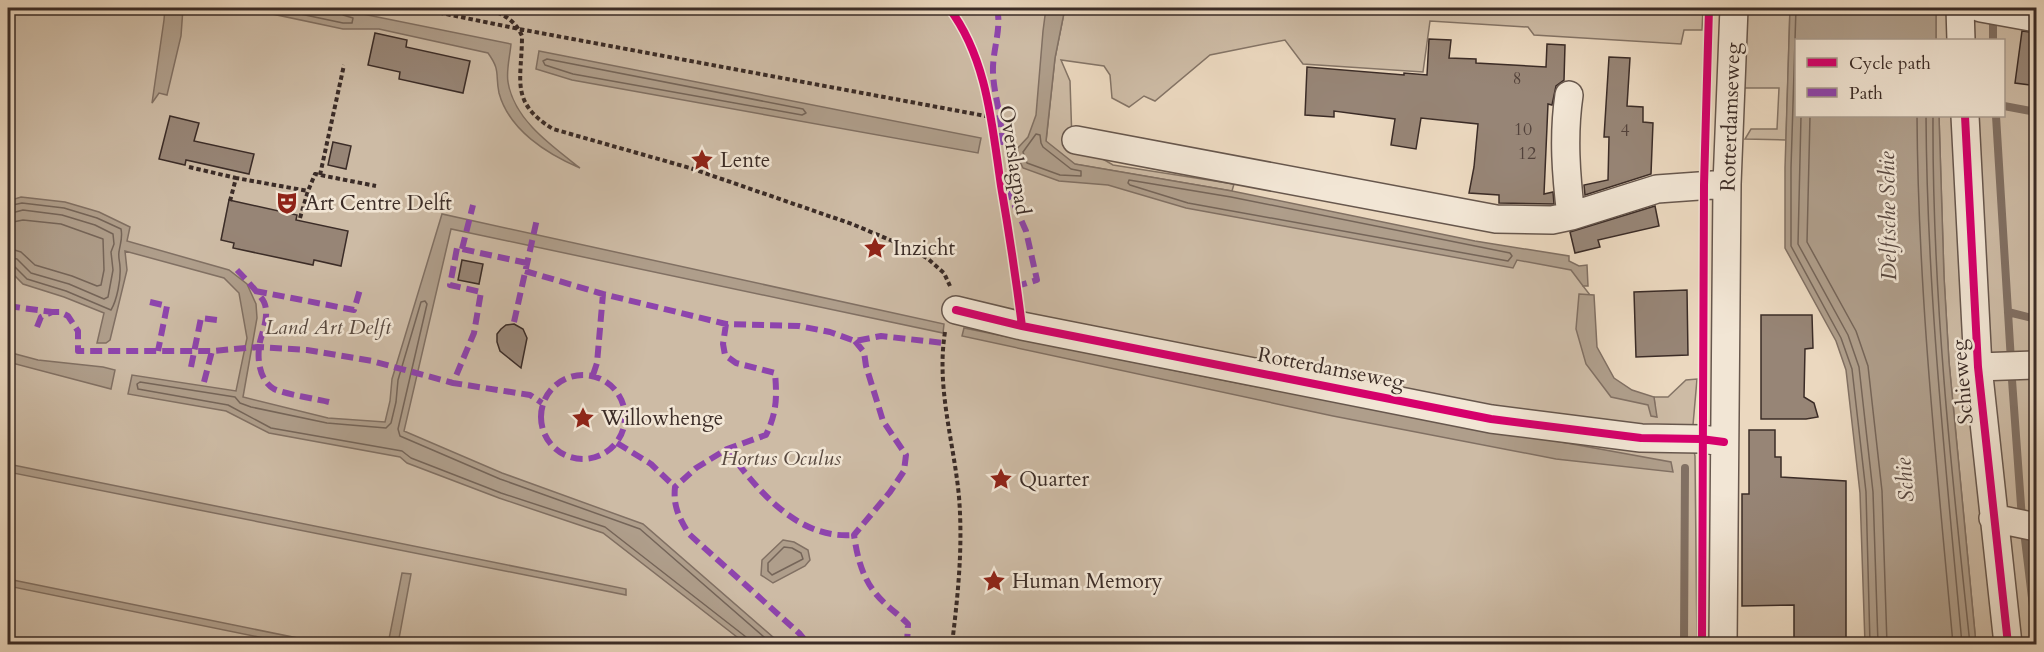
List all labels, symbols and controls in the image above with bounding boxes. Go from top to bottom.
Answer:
legend [1795,39,2005,117]
street label: Rotterdamseweg [1713,42,1748,192]
text: Cycle path [1849,51,1931,76]
house number: 8 [1512,66,1522,91]
text: Path [1849,81,1883,106]
street label: Overslagpad [992,103,1037,217]
house number: 10 [1514,117,1532,142]
house number: 4 [1620,118,1630,143]
house number: 12 [1518,141,1536,166]
place label: Lente [720,146,770,175]
place icon: Lente [689,147,715,173]
water label: Delftsche Schie [1872,151,1904,281]
place label: Art Centre Delft [305,189,452,218]
theatre icon: Art Centre Delft [274,190,300,216]
place label: Inzicht [893,234,955,263]
place icon: Inzicht [862,235,888,261]
park label: Land Art Delft [265,313,392,342]
street label: Schieweg [1944,338,1981,426]
street label: Rotterdamseweg [1255,340,1407,397]
place label: Willowhenge [600,404,723,433]
place icon: Willowhenge [570,405,596,431]
park label: Hortus Oculus [721,444,841,473]
water label: Schie [1888,456,1922,503]
place label: Quarter [1019,465,1090,494]
place icon: Quarter [988,466,1014,492]
place label: Human Memory [1012,567,1163,596]
place icon: Human Memory [981,568,1007,594]

